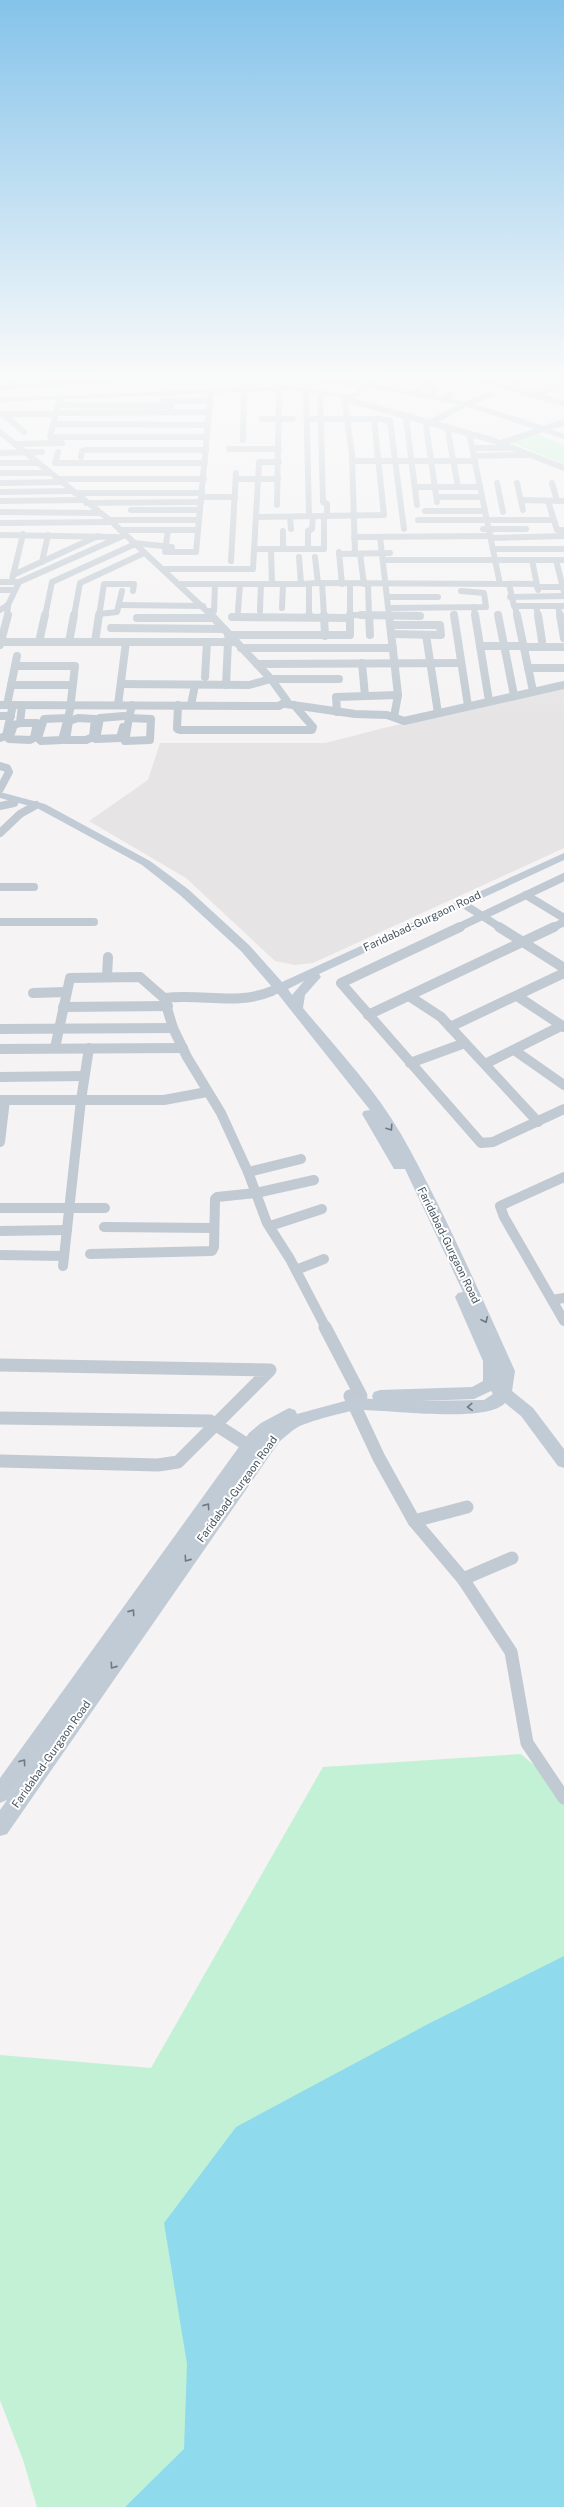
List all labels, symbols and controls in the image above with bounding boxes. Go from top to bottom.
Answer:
street label: Faridabad-Gurgaon Road [361,888,483,954]
one-way arrow [385,1124,393,1131]
street label: Faridabad-Gurgaon Road [416,1185,482,1305]
one-way arrow [480,1315,488,1323]
one-way arrow [467,1402,473,1411]
street label: Faridabad-Gurgaon Road [194,1434,280,1544]
one-way arrow [202,1503,209,1510]
one-way arrow [184,1555,192,1562]
one-way arrow [127,1609,134,1616]
one-way arrow [111,1661,118,1668]
street label: Faridabad-Gurgaon Road [9,1698,93,1810]
one-way arrow [18,1759,26,1766]

